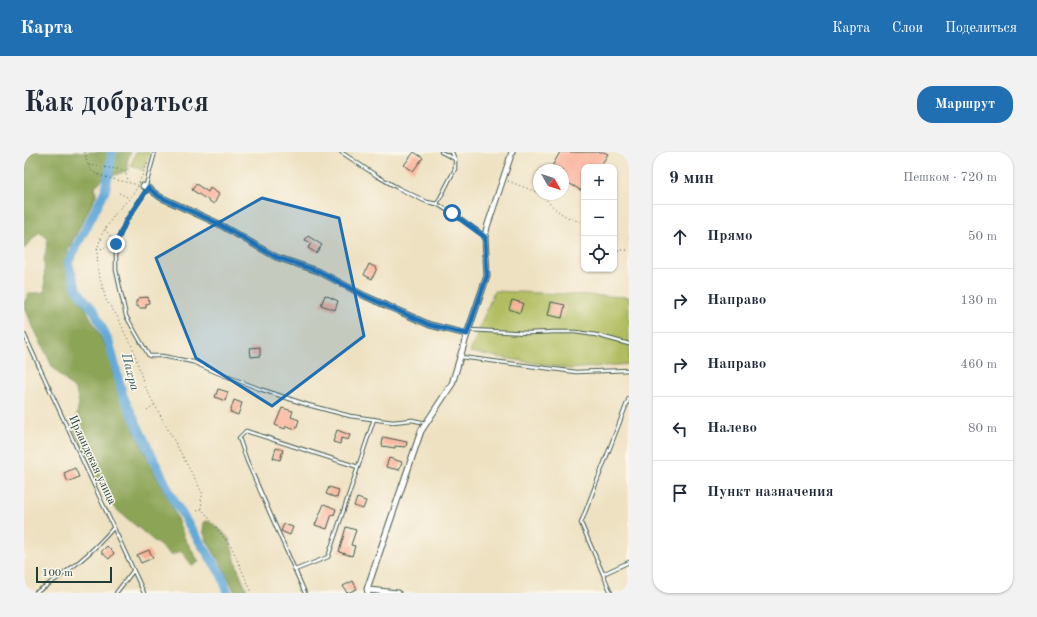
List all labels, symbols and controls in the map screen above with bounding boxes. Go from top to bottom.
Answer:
text: Карта [20,19,73,38]
text: Карта [832,21,870,35]
text: Слои [892,21,923,35]
text: Поделиться [945,21,1017,35]
button: Маршрут [917,86,1013,123]
text: Как добраться [24,90,209,118]
north arrow [533,164,569,200]
map controls [581,164,617,272]
button: + [581,164,617,200]
text: 9 мин [669,170,714,187]
text: Пешком · 720 m [903,171,997,184]
button: − [581,200,617,236]
route start [443,204,461,222]
icon: ahead [669,226,691,248]
text: Прямо [707,229,753,244]
text: 50 m [968,230,997,243]
route end [107,235,125,253]
button: locate [581,236,617,272]
icon: right [669,290,691,312]
text: Направо [707,293,766,308]
text: 130 m [960,294,997,307]
water label: Пахра [118,351,141,392]
icon: right [669,354,691,376]
text: Направо [707,357,766,372]
text: 460 m [960,358,997,371]
street label: Ирландская улица [66,413,118,507]
icon: left [669,418,691,440]
text: Налево [707,421,757,436]
text: 80 m [968,422,997,435]
icon: arrive [669,482,691,504]
text: Пункт назначения [707,485,834,500]
scale bar [36,565,112,584]
text: 100 m [42,568,73,579]

